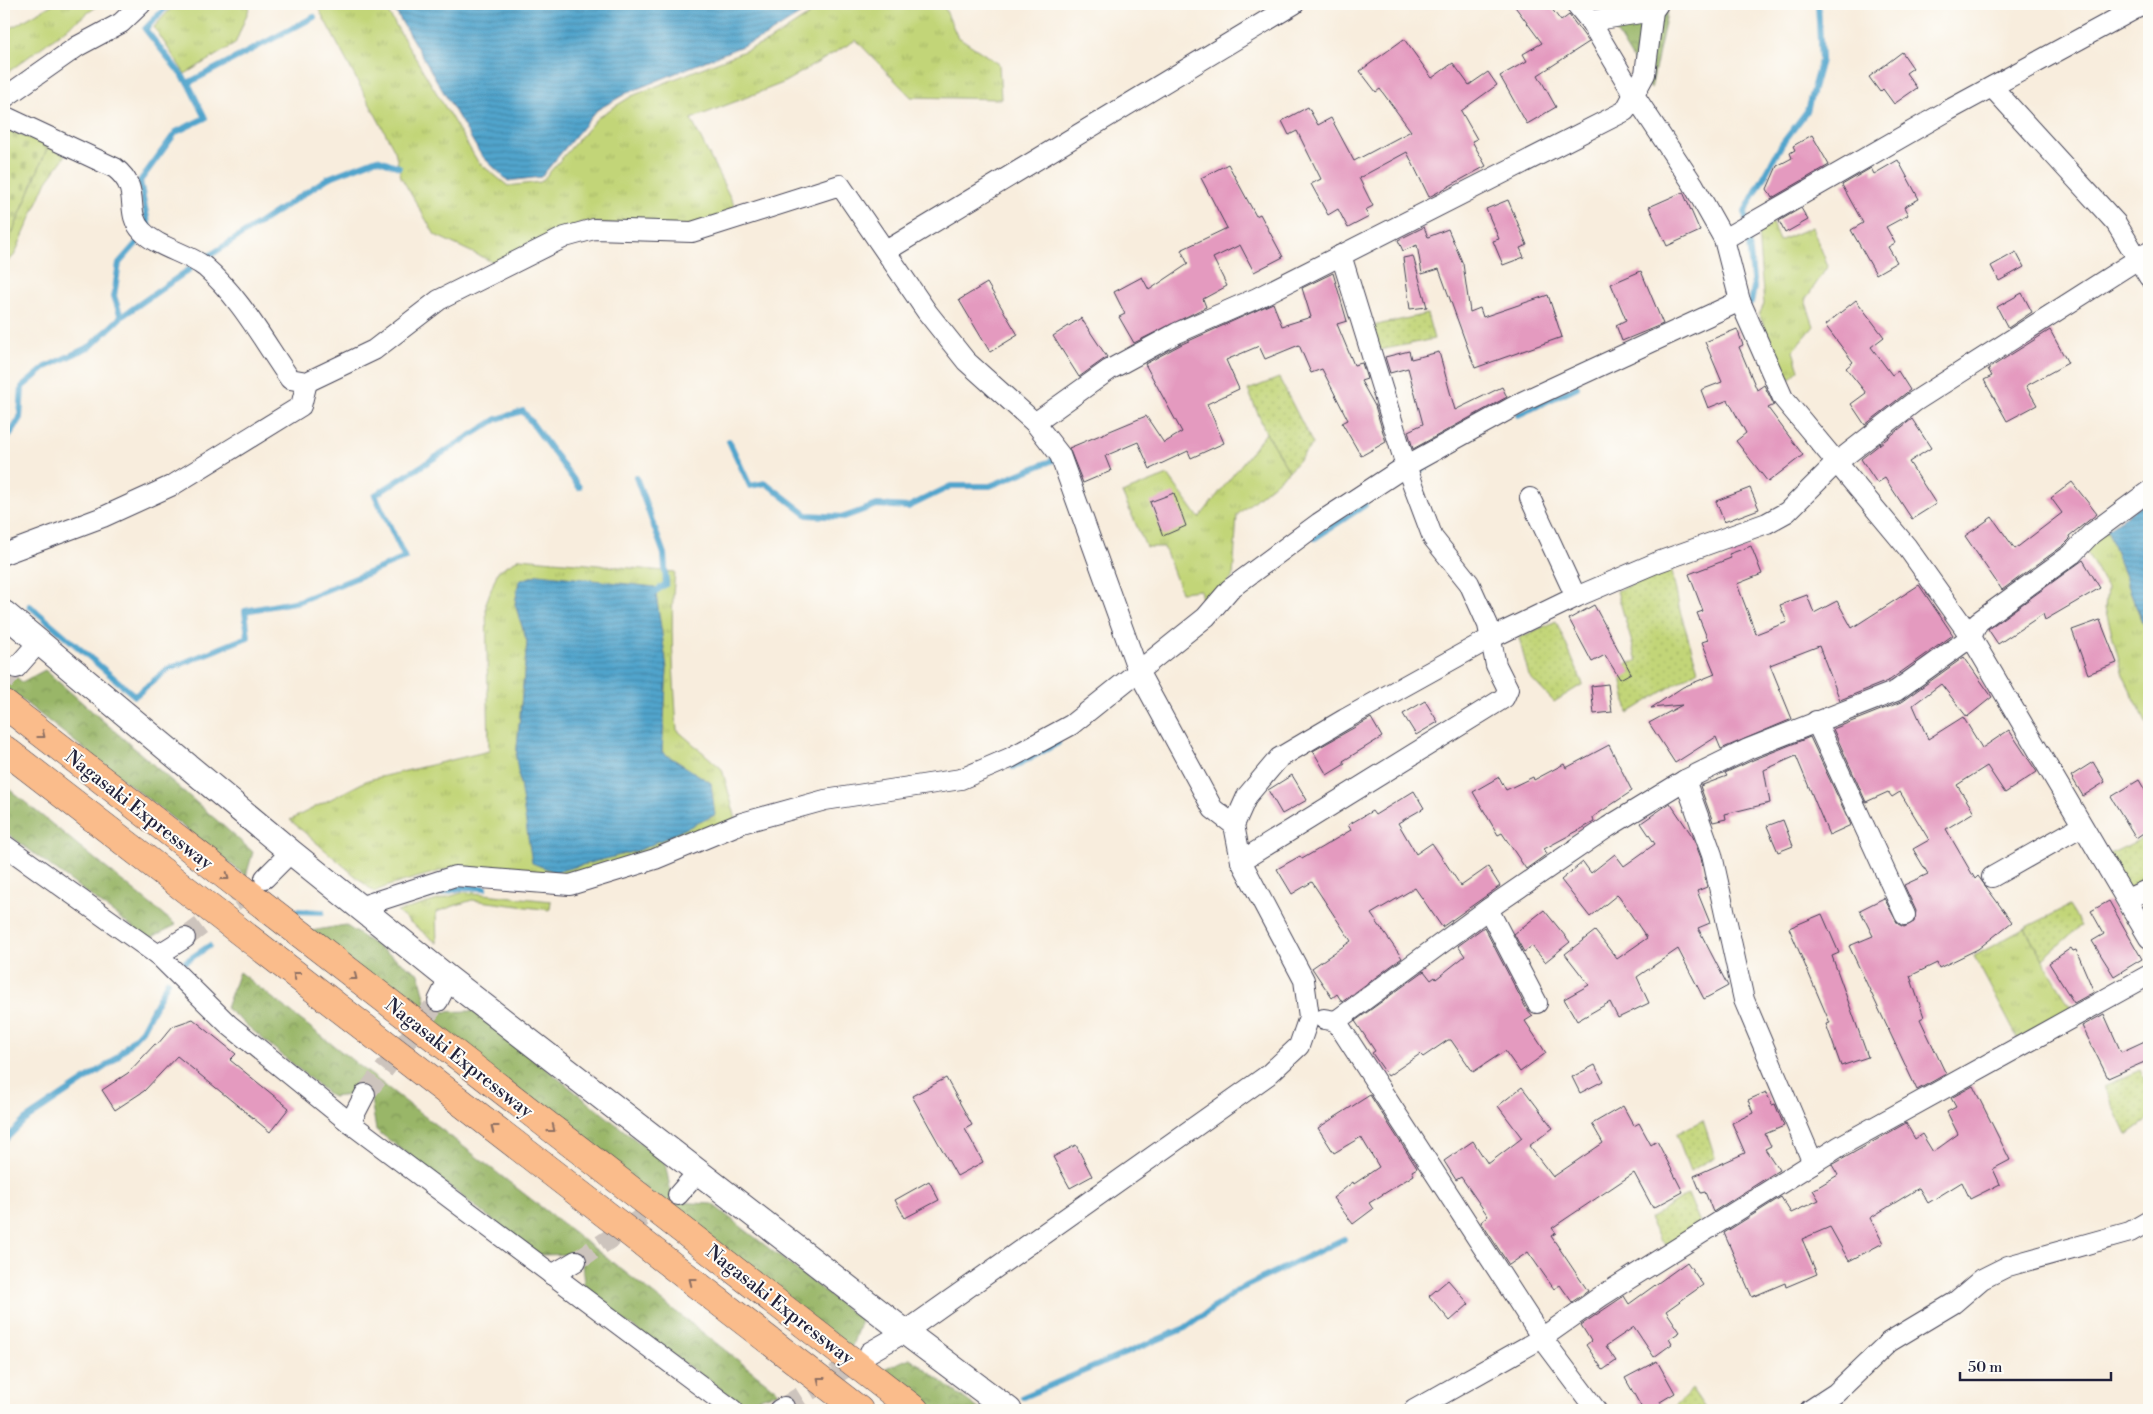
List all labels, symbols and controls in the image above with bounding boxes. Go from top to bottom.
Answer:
one-way arrow [36,729,46,738]
street label: Nagasaki Expressway [60,745,218,876]
one-way arrow [220,872,229,880]
one-way arrow [348,971,357,979]
one-way arrow [293,973,302,981]
street label: Nagasaki Expressway [380,993,538,1124]
one-way arrow [546,1124,555,1132]
one-way arrow [490,1125,500,1134]
street label: Nagasaki Expressway [701,1240,859,1371]
one-way arrow [688,1278,698,1287]
scale bar [1960,1349,2112,1381]
text: 50 m [1968,1358,2002,1377]
one-way arrow [817,1378,826,1386]

